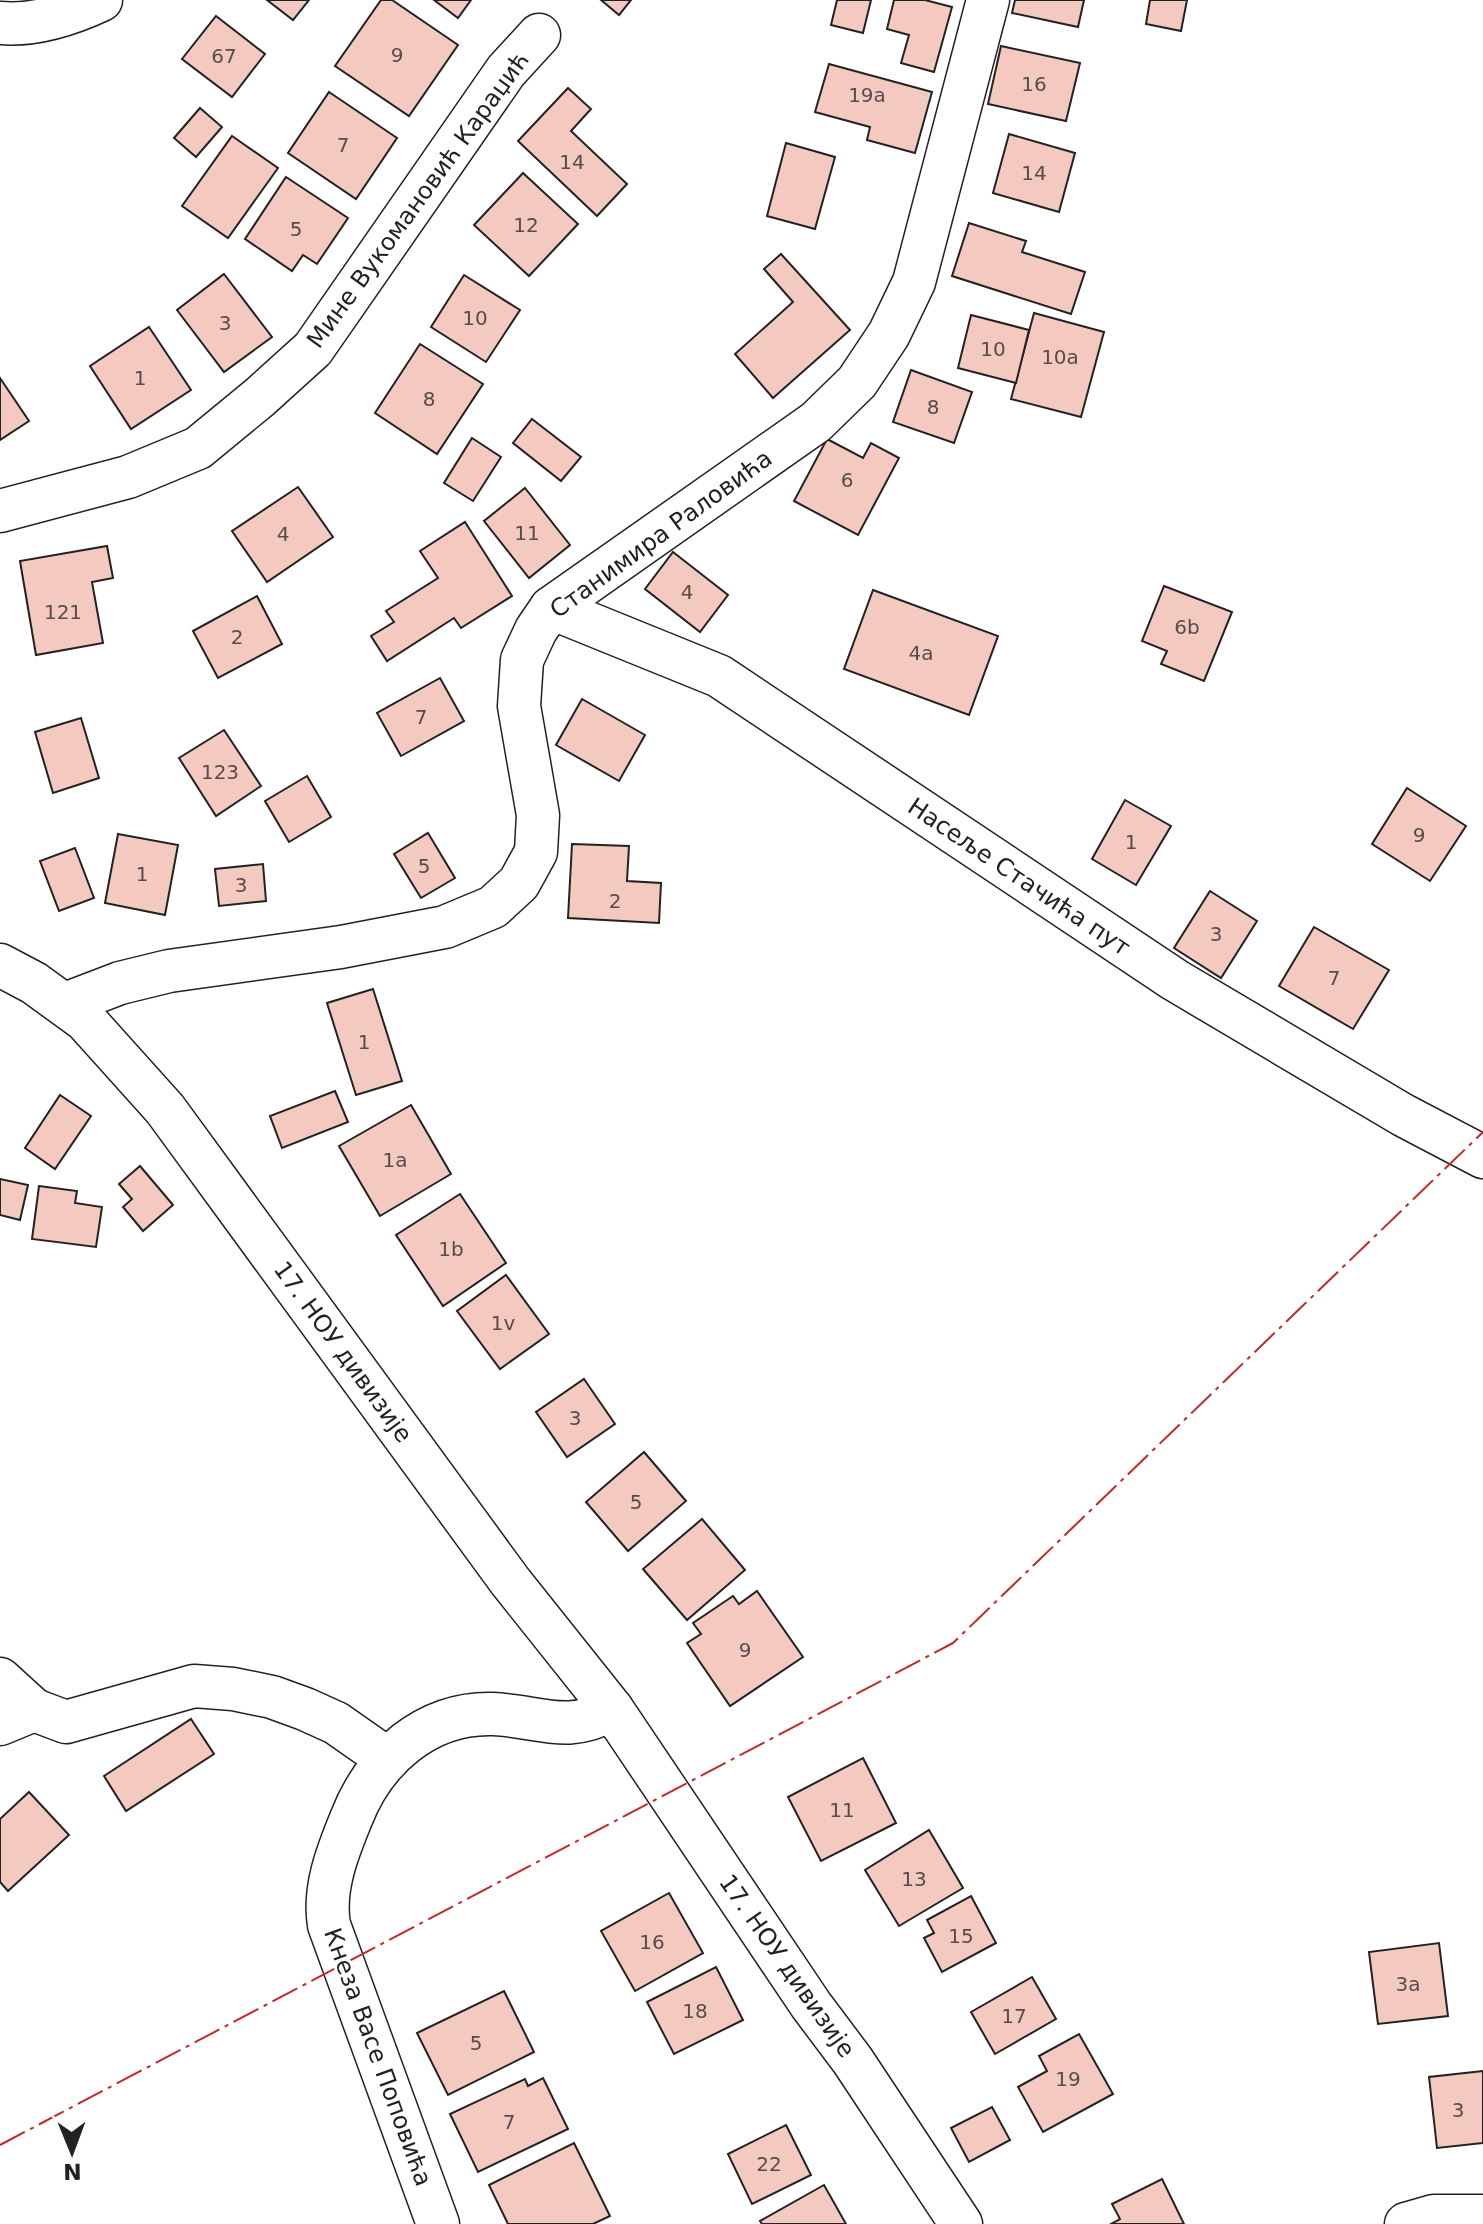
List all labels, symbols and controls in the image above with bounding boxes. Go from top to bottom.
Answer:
house number: 9 [391,43,403,67]
house number: 67 [211,44,237,68]
street label: Мине Вукомановић Караџић [301,47,535,353]
house number: 16 [1021,72,1047,96]
house number: 19a [848,83,886,107]
house number: 7 [337,133,349,157]
house number: 14 [559,150,585,174]
house number: 14 [1021,161,1047,185]
house number: 12 [513,213,539,237]
house number: 5 [290,217,302,241]
house number: 10 [462,306,488,330]
house number: 3 [219,311,231,335]
house number: 10 [980,337,1006,361]
house number: 10a [1041,345,1079,369]
house number: 1 [134,366,146,390]
house number: 8 [423,387,435,411]
house number: 8 [927,395,939,419]
street label: Станимира Раловића [545,444,777,624]
house number: 6 [841,468,853,492]
house number: 11 [514,521,540,545]
house number: 4 [277,522,289,546]
house number: 4 [681,580,693,604]
house number: 121 [44,600,82,624]
house number: 6b [1174,615,1200,639]
house number: 2 [231,625,243,649]
house number: 4a [909,641,933,665]
house number: 7 [415,705,427,729]
house number: 123 [201,760,239,784]
street label: Насеље Стачића пут [903,792,1135,962]
house number: 9 [1413,823,1425,847]
house number: 1 [1125,830,1137,854]
house number: 5 [418,854,430,878]
house number: 1 [136,862,148,886]
house number: 3 [235,873,247,897]
house number: 2 [609,889,621,913]
house number: 3 [1210,922,1222,946]
house number: 7 [1328,966,1340,990]
house number: 1 [358,1030,370,1054]
house number: 1a [383,1148,407,1172]
house number: 1b [438,1237,464,1261]
street label: 17. НОУ дивизије [268,1256,418,1448]
house number: 1v [491,1311,515,1335]
house number: 3 [569,1406,581,1430]
house number: 5 [630,1490,642,1514]
house number: 9 [739,1638,751,1662]
house number: 11 [829,1798,855,1822]
house number: 13 [901,1867,927,1891]
street label: 17. НОУ дивизије [713,1869,861,2063]
street label: Кнеза Васе Поповића [318,1924,438,2190]
house number: 15 [948,1924,974,1948]
house number: 16 [639,1930,665,1954]
house number: 3a [1396,1972,1420,1996]
house number: 18 [682,1999,708,2023]
house number: 17 [1001,2004,1027,2028]
house number: 5 [470,2031,482,2055]
house number: 19 [1055,2067,1081,2091]
house number: 3 [1452,2098,1464,2122]
house number: 7 [503,2110,515,2134]
north arrow [32,2112,112,2192]
house number: 22 [756,2152,782,2176]
text: N [63,2159,82,2184]

